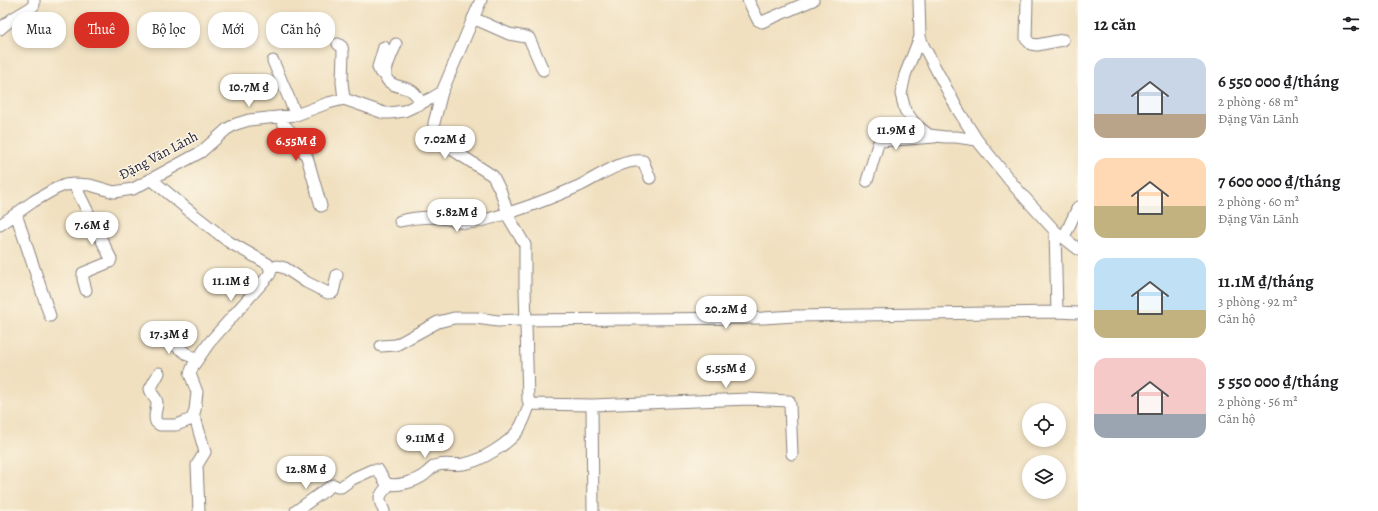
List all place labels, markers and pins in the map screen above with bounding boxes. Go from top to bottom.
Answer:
pin: 10.7M ₫ [212,74,286,108]
pin: 11.9M ₫ [859,117,933,151]
pin: 7.02M ₫ [408,126,482,160]
pin: 6.55M ₫ [259,128,333,162]
pin: 5.82M ₫ [420,199,494,233]
pin: 7.6M ₫ [59,212,125,246]
pin: 11.1M ₫ [194,268,268,302]
pin: 20.2M ₫ [689,296,763,330]
pin: 17.3M ₫ [132,321,206,355]
pin: 5.55M ₫ [689,355,763,389]
pin: 9.11M ₫ [388,425,462,459]
pin: 12.8M ₫ [269,456,343,490]

